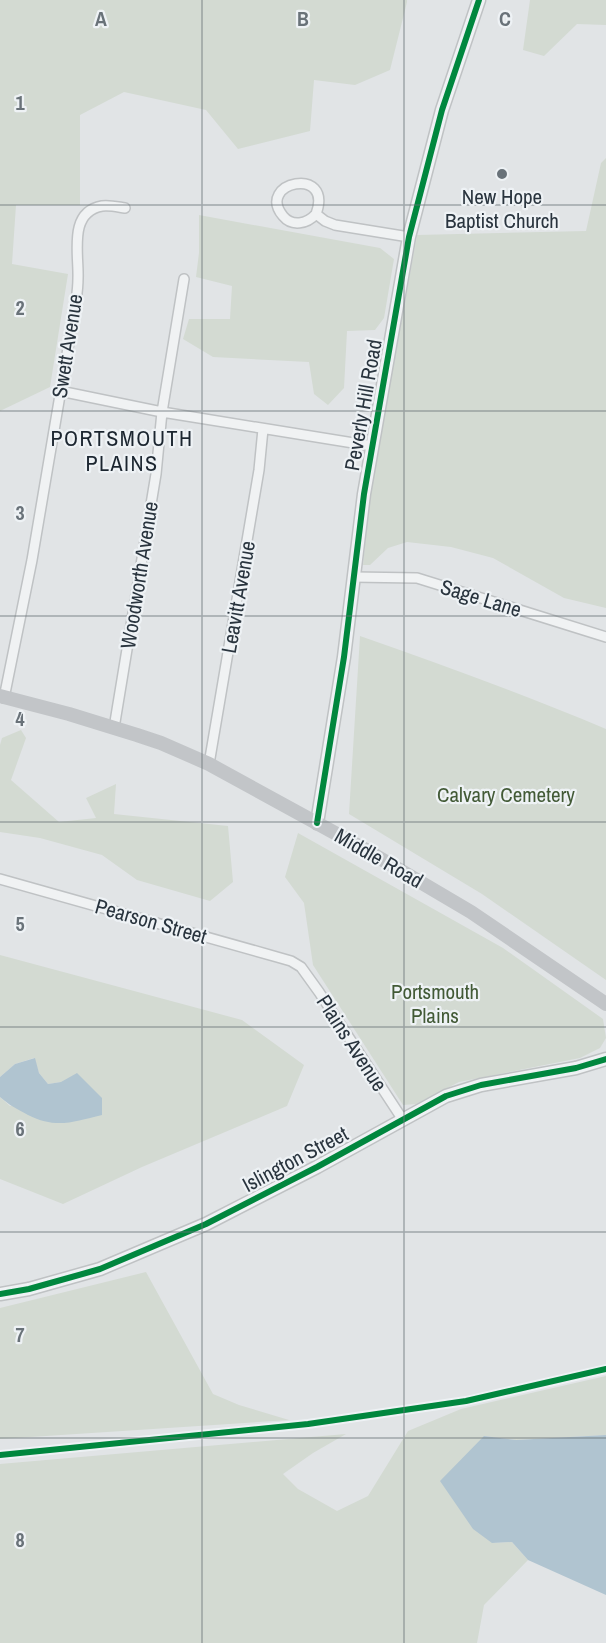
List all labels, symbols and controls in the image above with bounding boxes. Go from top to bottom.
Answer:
text: A [95,5,107,32]
text: B [297,5,309,32]
text: C [499,5,511,32]
text: 1 [15,89,25,116]
marker: New Hope Baptist Church [495,167,509,181]
place label: New Hope Baptist Church [445,182,559,235]
street label: Swett Avenue [44,292,90,400]
text: 2 [15,294,25,321]
street label: Peverly Hill Road [337,337,389,473]
district label: PORTSMOUTH PLAINS [51,423,193,478]
text: 3 [15,499,25,526]
street label: Woodworth Avenue [113,499,165,651]
street label: Leavitt Avenue [214,539,262,655]
street label: Sage Lane [437,572,525,624]
text: 4 [15,705,25,732]
park label: Calvary Cemetery [437,780,575,809]
street label: Middle Road [329,821,429,895]
street label: Pearson Street [92,891,210,951]
text: 5 [15,910,25,937]
park label: Portsmouth Plains [391,977,479,1030]
street label: Plains Avenue [310,989,394,1097]
text: 6 [15,1115,25,1142]
street label: Islington Street [237,1119,353,1199]
text: 7 [15,1321,25,1348]
text: 8 [15,1526,25,1553]

